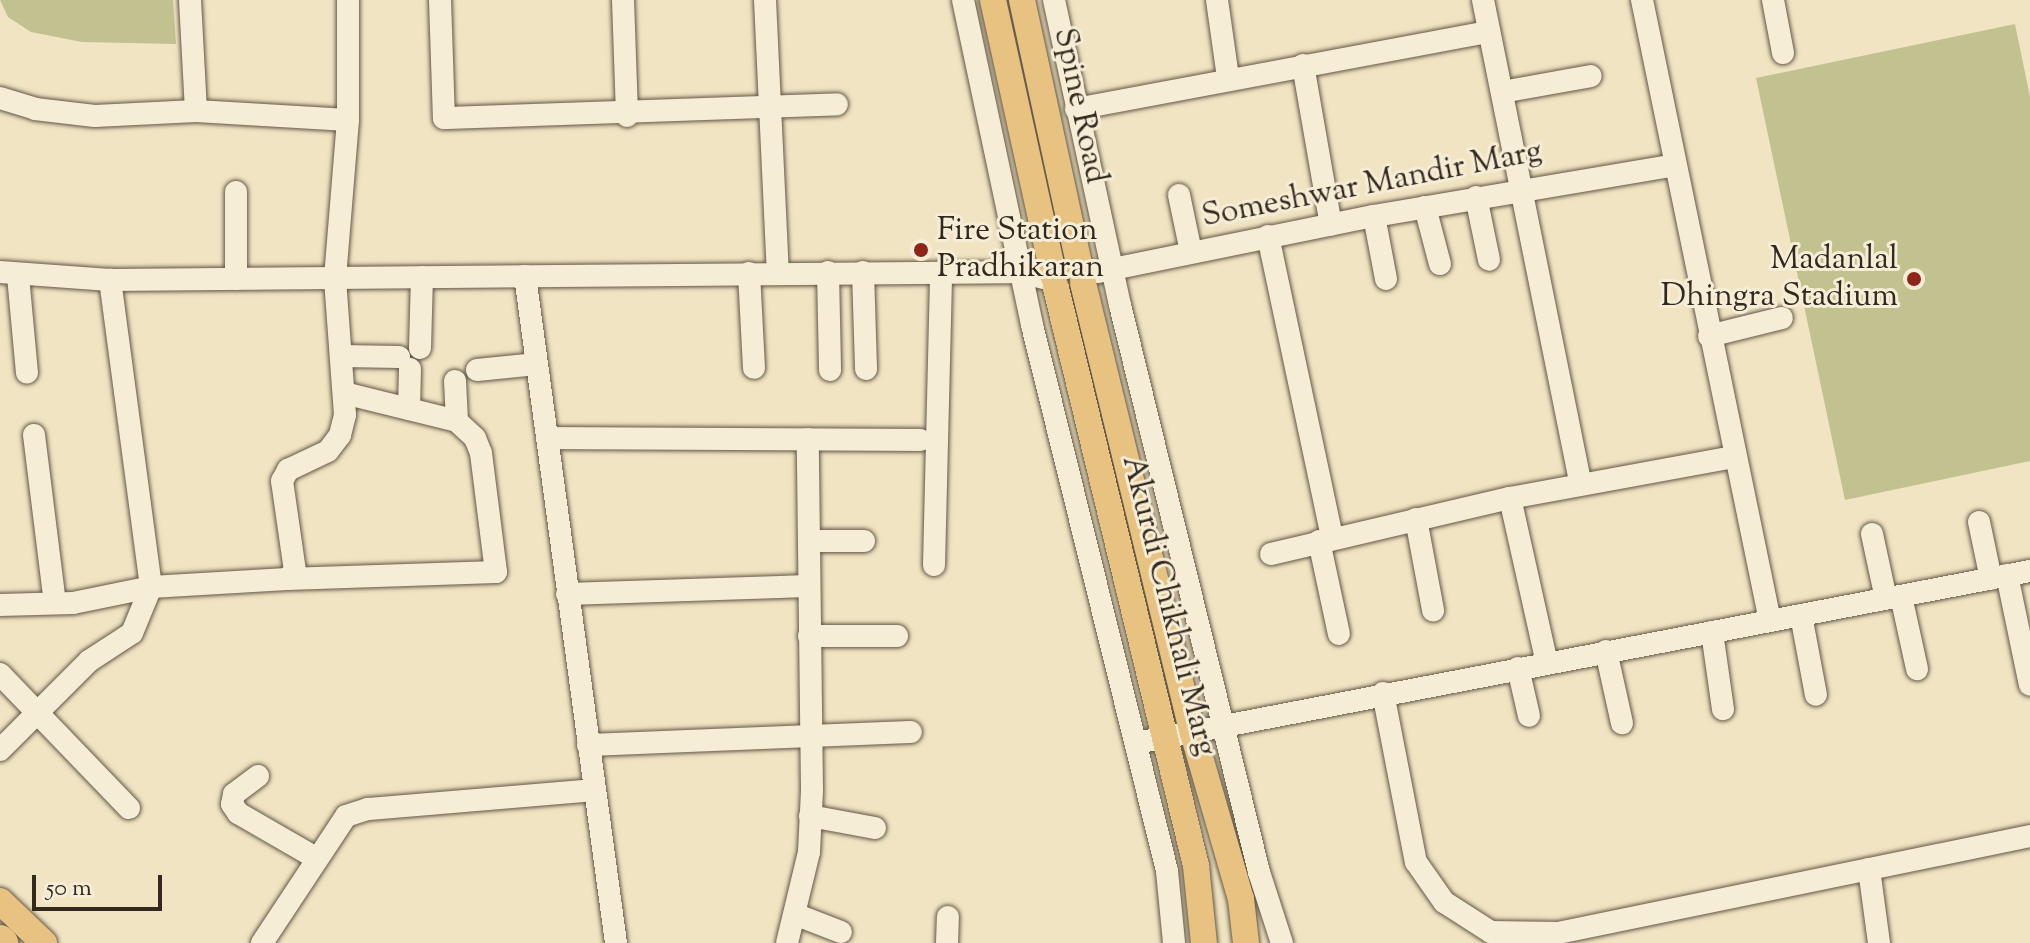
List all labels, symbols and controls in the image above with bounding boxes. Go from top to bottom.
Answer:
street label: Spine Road [1044,25,1114,187]
street label: Someshwar Mandir Marg [1199,133,1545,237]
place label: Fire Station Pradhikaran [937,213,1104,288]
marker: Fire Station Pradhikaran [912,241,930,259]
place label: Madanlal Dhingra Stadium [1661,242,1898,317]
marker: Madanlal Dhingra Stadium [1905,270,1923,288]
street label: Akurdi Chikhali Marg [1112,452,1224,760]
scale bar [36,859,166,909]
text: 50 m [46,872,92,906]

